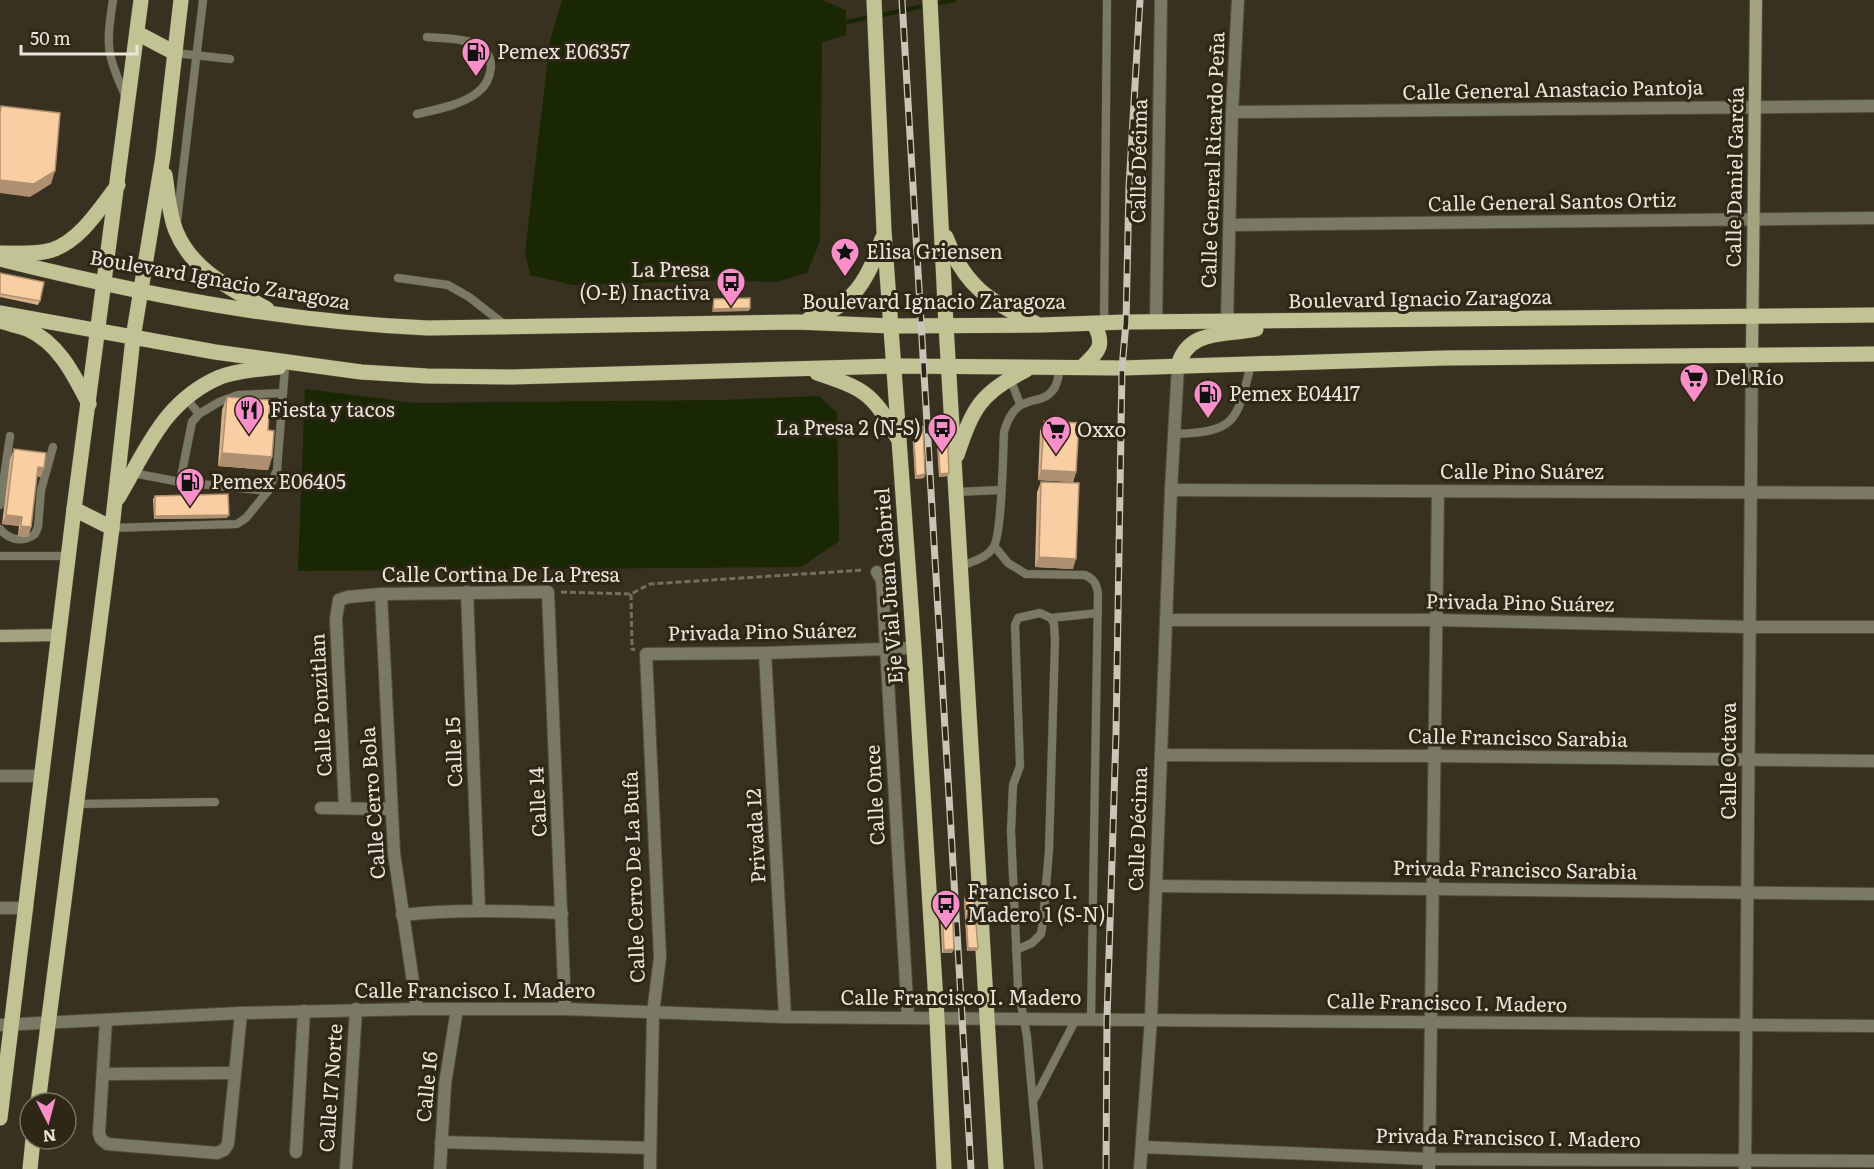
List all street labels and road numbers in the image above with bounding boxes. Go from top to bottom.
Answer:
street label: Calle General Ricardo Peña [1192,31,1230,289]
street label: Calle General Anastacio Pantoja [1402,70,1704,106]
street label: Calle Daniel García [1716,86,1750,268]
street label: Calle Décima [1121,98,1153,224]
street label: Calle General Santos Ortiz [1428,183,1677,217]
street label: Boulevard Ignacio Zaragoza [88,240,353,316]
street label: Boulevard Ignacio Zaragoza [1288,280,1552,314]
street label: Boulevard Ignacio Zaragoza [802,285,1066,315]
street label: Calle Pino Suárez [1440,455,1604,485]
street label: Eje Vial Juan Gabriel [865,487,909,685]
street label: Calle Cortina De La Presa [382,558,620,588]
street label: Privada Pino Suárez [1425,584,1615,618]
street label: Privada Pino Suárez [667,613,857,647]
street label: Calle Ponzitlan [300,633,338,777]
street label: Calle Octava [1712,702,1742,820]
street label: Calle 15 [436,716,468,788]
street label: Calle Francisco Sarabia [1408,719,1629,753]
street label: Calle Cerro Bola [351,726,391,880]
street label: Calle Once [855,744,891,846]
street label: Calle 14 [519,766,553,838]
street label: Calle Décima [1119,766,1153,892]
street label: Calle Cerro De La Bufa [613,770,651,984]
street label: Privada 12 [737,788,771,884]
street label: Privada Francisco Sarabia [1392,851,1638,885]
street label: Calle Francisco I. Madero [355,974,595,1004]
street label: Calle Francisco I. Madero [841,981,1081,1011]
street label: Calle Francisco I. Madero [1326,984,1568,1018]
street label: Calle 17 Norte [310,1023,348,1153]
street label: Calle 16 [406,1050,444,1124]
street label: Privada Francisco I. Madero [1375,1119,1641,1153]

